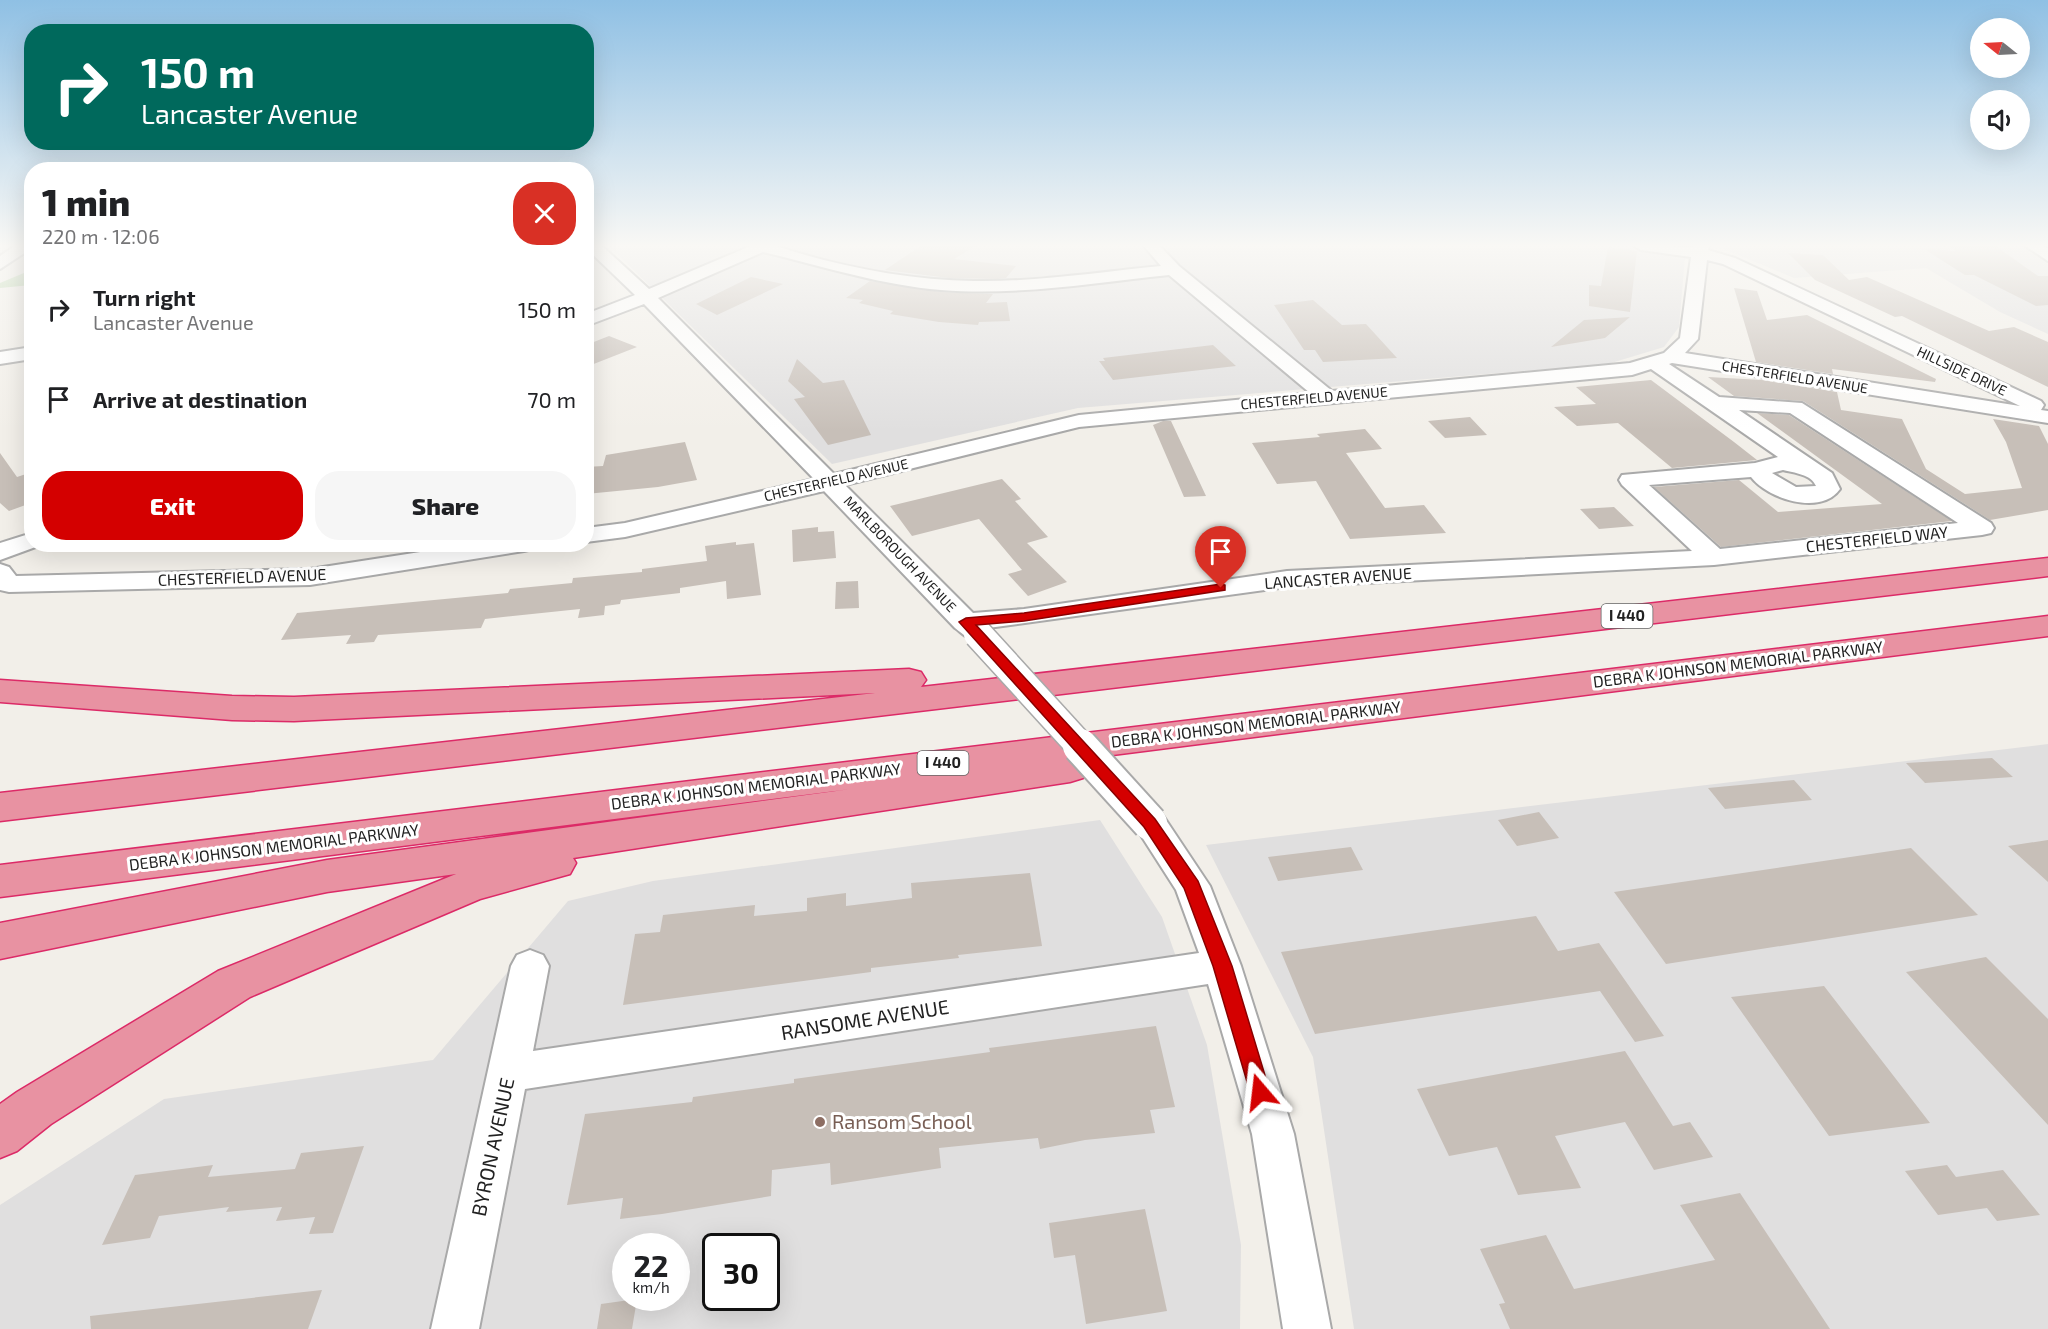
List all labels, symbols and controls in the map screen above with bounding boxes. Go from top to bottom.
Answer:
north arrow [1970,18,2030,78]
map controls [1970,18,2030,150]
text: 150 m [141,46,255,96]
icon: right [42,48,120,126]
button: sound [1970,90,2030,150]
text: Lancaster Avenue [141,97,358,129]
text: 1 min [42,180,130,223]
button: close [513,182,576,245]
text: 220 m · 12:06 [42,224,160,248]
text: Turn right [93,284,195,310]
icon: right [42,293,75,326]
text: 150 m [518,296,576,322]
text: Lancaster Avenue [93,310,254,334]
street label: HILLSIDE DRIVE [1915,342,2010,399]
street label: CHESTERFIELD AVENUE [1721,357,1869,396]
icon: arrive [42,383,75,416]
street label: CHESTERFIELD AVENUE [1240,383,1388,412]
text: Arrive at destination [93,386,307,412]
text: 70 m [527,386,576,412]
street label: CHESTERFIELD AVENUE [762,455,910,504]
button: Exit [42,471,303,540]
button: Share [315,471,576,540]
street label: MARLBOROUGH AVENUE [840,492,960,615]
street label: CHESTERFIELD WAY [1805,522,1949,555]
pin [1195,526,1246,588]
icon: arrive [1204,535,1237,568]
street label: LANCASTER AVENUE [1264,563,1412,592]
street label: CHESTERFIELD AVENUE [157,564,327,589]
road number: I 440 [1602,604,1652,628]
street label: DEBRA K JOHNSON MEMORIAL PARKWAY [1592,636,1884,691]
street label: DEBRA K JOHNSON MEMORIAL PARKWAY [1110,696,1402,751]
road number: I 440 [918,751,968,775]
street label: DEBRA K JOHNSON MEMORIAL PARKWAY [610,758,902,813]
street label: DEBRA K JOHNSON MEMORIAL PARKWAY [128,819,420,874]
street label: RANSOME AVENUE [779,994,951,1044]
position arrow [1228,1060,1292,1124]
street label: BYRON AVENUE [466,1075,518,1218]
place label: Ransom School [832,1109,972,1133]
marker: Ransom School [813,1115,827,1129]
speed limit sign: 30 [702,1233,780,1311]
text: 22 [634,1247,668,1283]
text: km/h [632,1278,670,1296]

